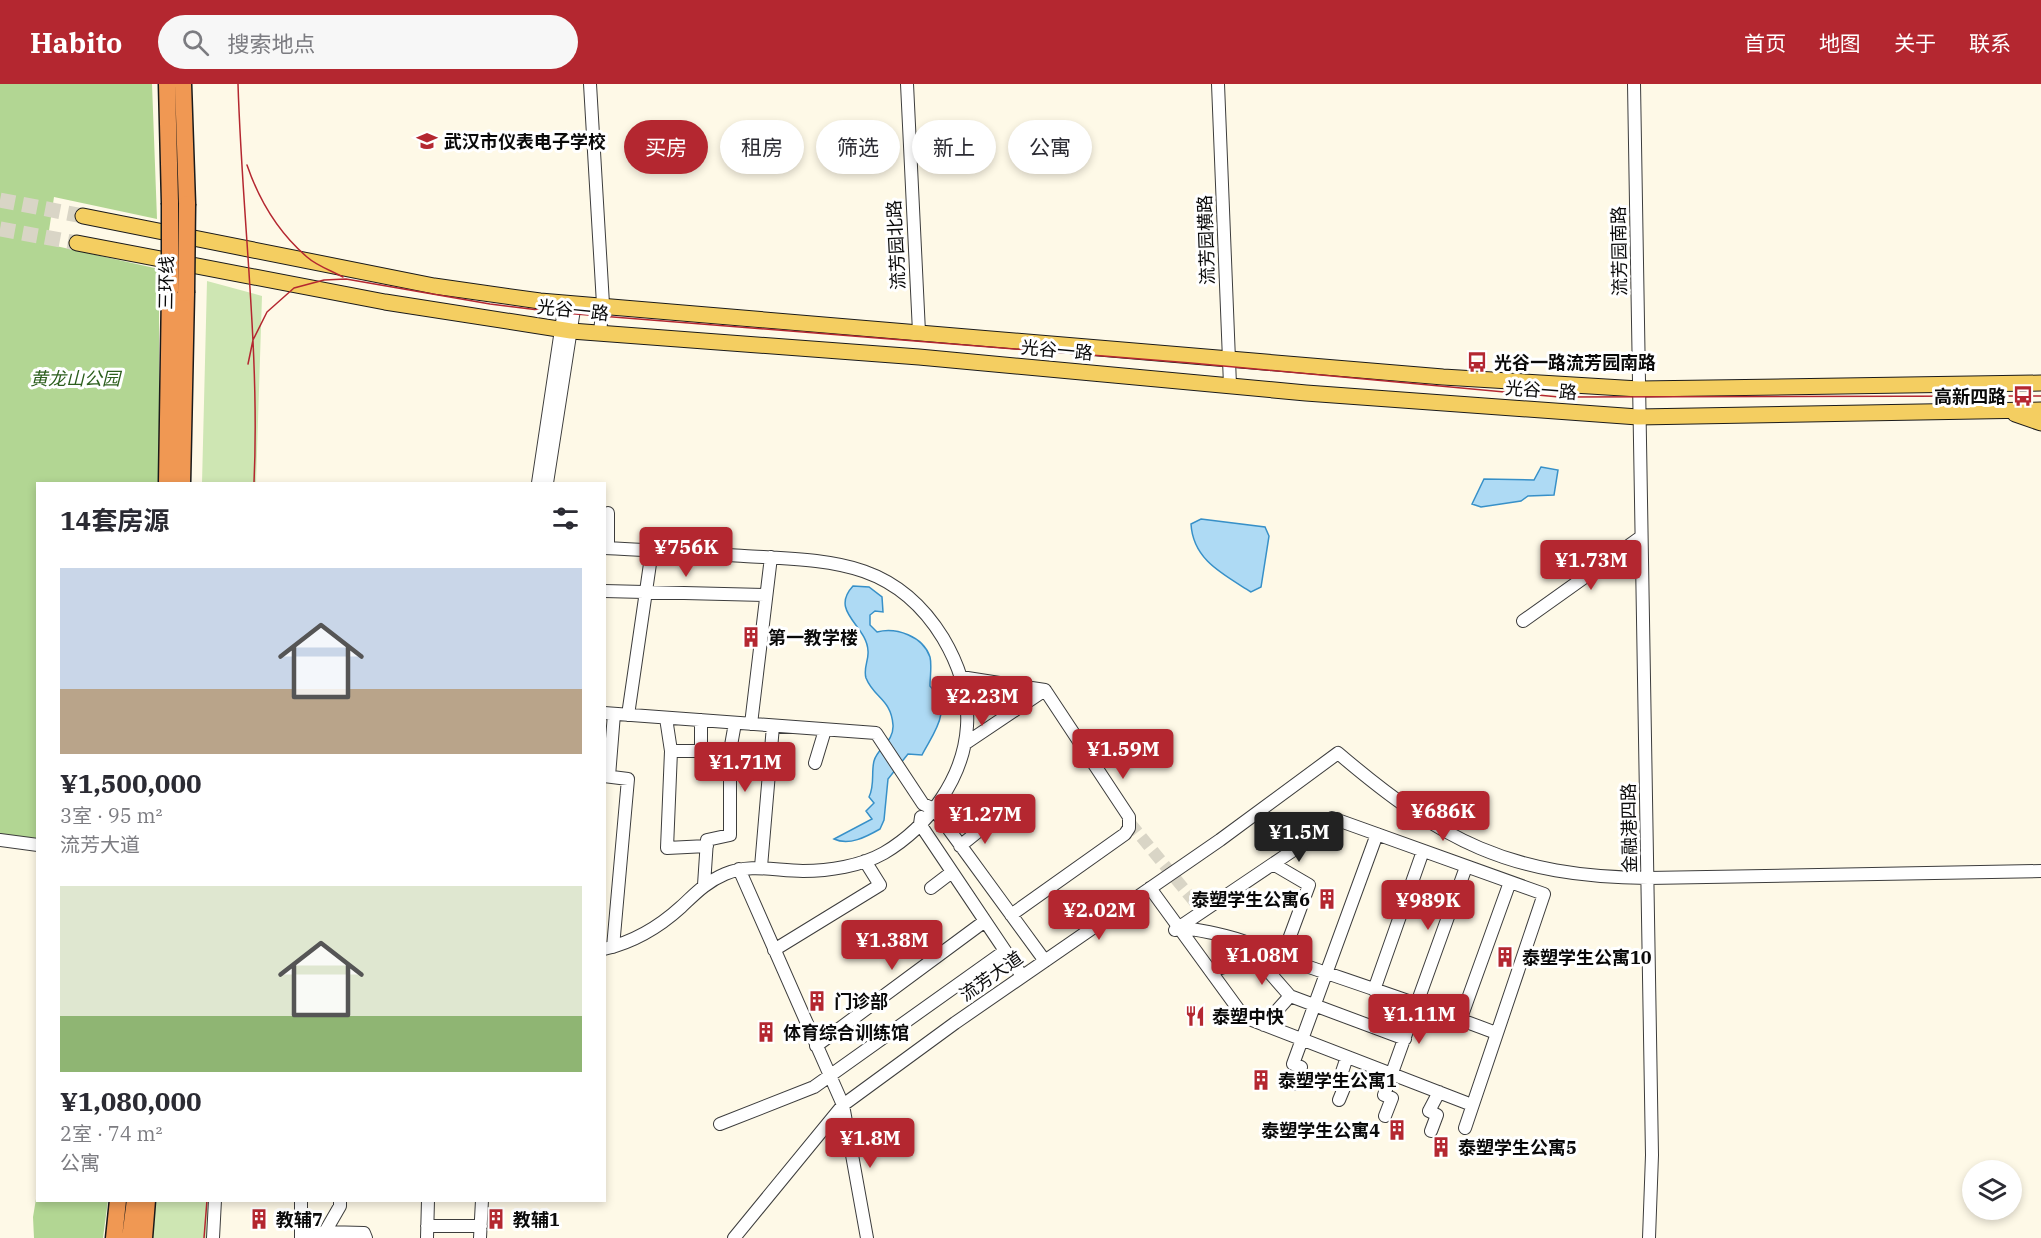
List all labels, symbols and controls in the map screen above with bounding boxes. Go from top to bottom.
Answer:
search box [158,15,578,69]
text: Habito [30,24,122,61]
icon: search [179,26,212,59]
text: 搜索地点 [227,29,315,58]
text: 首页 [1744,29,1786,57]
text: 地图 [1819,29,1861,57]
text: 关于 [1894,29,1936,57]
text: 联系 [1969,29,2011,57]
chip: 买房 [624,120,708,174]
chip: 租房 [720,120,804,174]
chip: 筛选 [816,120,900,174]
chip: 新上 [912,120,996,174]
chip: 公寓 [1008,120,1092,174]
school or university icon: 武汉市仪表电子学校 [415,129,439,153]
place label: 武汉市仪表电子学校 [444,130,606,153]
street label: 流芳园横路 [1193,195,1219,285]
street label: 流芳园北路 [882,199,910,291]
street label: 流芳园南路 [1607,206,1631,296]
street label: 三环线 [154,256,178,310]
street label: 光谷一路 [536,295,610,325]
street label: 光谷一路 [1020,335,1094,365]
bus stop icon: 光谷一路流芳园南路 [1465,350,1489,374]
place label: 光谷一路流芳园南路 [1494,351,1656,374]
park label: 黄龙山公园 [30,367,123,390]
street label: 光谷一路 [1504,376,1578,404]
bus stop icon: 高新四路 [2011,384,2035,408]
place label: 高新四路 [1934,385,2006,408]
icon: filters [549,502,582,535]
text: 14套房源 [60,503,169,537]
pin: ¥756K [644,527,728,578]
text: ¥756K [654,533,718,560]
pin: ¥1.73M [1542,540,1640,591]
text: ¥1.73M [1554,546,1628,573]
icon: home [267,607,375,715]
building icon: 第一教学楼 [739,625,763,649]
place label: 第一教学楼 [768,626,858,649]
pin: ¥2.23M [933,676,1031,727]
text: ¥2.23M [945,682,1019,709]
pin: ¥1.59M [1074,729,1172,780]
text: ¥1.59M [1086,735,1160,762]
pin: ¥1.71M [696,742,794,793]
text: ¥1.71M [708,748,782,775]
text: ¥1,500,000 [60,766,202,800]
street label: 金融港四路 [1617,783,1641,873]
pin: ¥686K [1401,791,1485,842]
pin: ¥1.27M [936,794,1034,845]
text: ¥686K [1411,797,1475,824]
text: ¥1.27M [948,800,1022,827]
text: 3室 · 95 m² [60,802,162,829]
pin: ¥1.5M [1257,812,1341,863]
text: ¥1.5M [1268,818,1330,845]
text: 流芳大道 [60,831,140,858]
pin: ¥989K [1386,880,1470,931]
text: ¥989K [1396,886,1460,913]
building icon: 泰塑学生公寓6 [1315,887,1339,911]
place label: 泰塑学生公寓6 [1191,888,1310,911]
pin: ¥2.02M [1050,890,1148,941]
text: ¥2.02M [1062,896,1136,923]
pin: ¥1.38M [843,920,941,971]
icon: home [267,925,375,1033]
text: ¥1.38M [855,926,929,953]
pin: ¥1.08M [1213,935,1311,986]
text: ¥1.08M [1225,941,1299,968]
building icon: 泰塑学生公寓10 [1493,945,1517,969]
street label: 流芳大道 [955,946,1027,1006]
place label: 泰塑学生公寓10 [1522,946,1652,969]
building icon: 门诊部 [805,989,829,1013]
place label: 门诊部 [834,990,888,1013]
pin: ¥1.11M [1370,994,1468,1045]
text: ¥1.11M [1382,1000,1456,1027]
restaurant icon: 泰塑中快 [1183,1004,1207,1028]
place label: 泰塑中快 [1212,1005,1284,1028]
building icon: 体育综合训练馆 [754,1020,778,1044]
place label: 体育综合训练馆 [783,1021,909,1044]
building icon: 泰塑学生公寓1 [1249,1068,1273,1092]
place label: 泰塑学生公寓1 [1278,1069,1397,1092]
text: ¥1,080,000 [60,1084,202,1118]
pin: ¥1.8M [828,1118,912,1169]
building icon: 泰塑学生公寓4 [1385,1118,1409,1142]
place label: 泰塑学生公寓4 [1261,1119,1380,1142]
text: 2室 · 74 m² [60,1120,162,1147]
text: ¥1.8M [839,1124,901,1151]
building icon: 泰塑学生公寓5 [1429,1135,1453,1159]
place label: 泰塑学生公寓5 [1458,1136,1577,1159]
text: 公寓 [60,1149,100,1176]
map controls [1962,1160,2022,1220]
button: layers [1962,1160,2022,1220]
building icon: 教辅7 [247,1207,271,1231]
building icon: 教辅1 [484,1207,508,1231]
place label: 教辅7 [276,1208,323,1231]
place label: 教辅1 [513,1208,560,1231]

